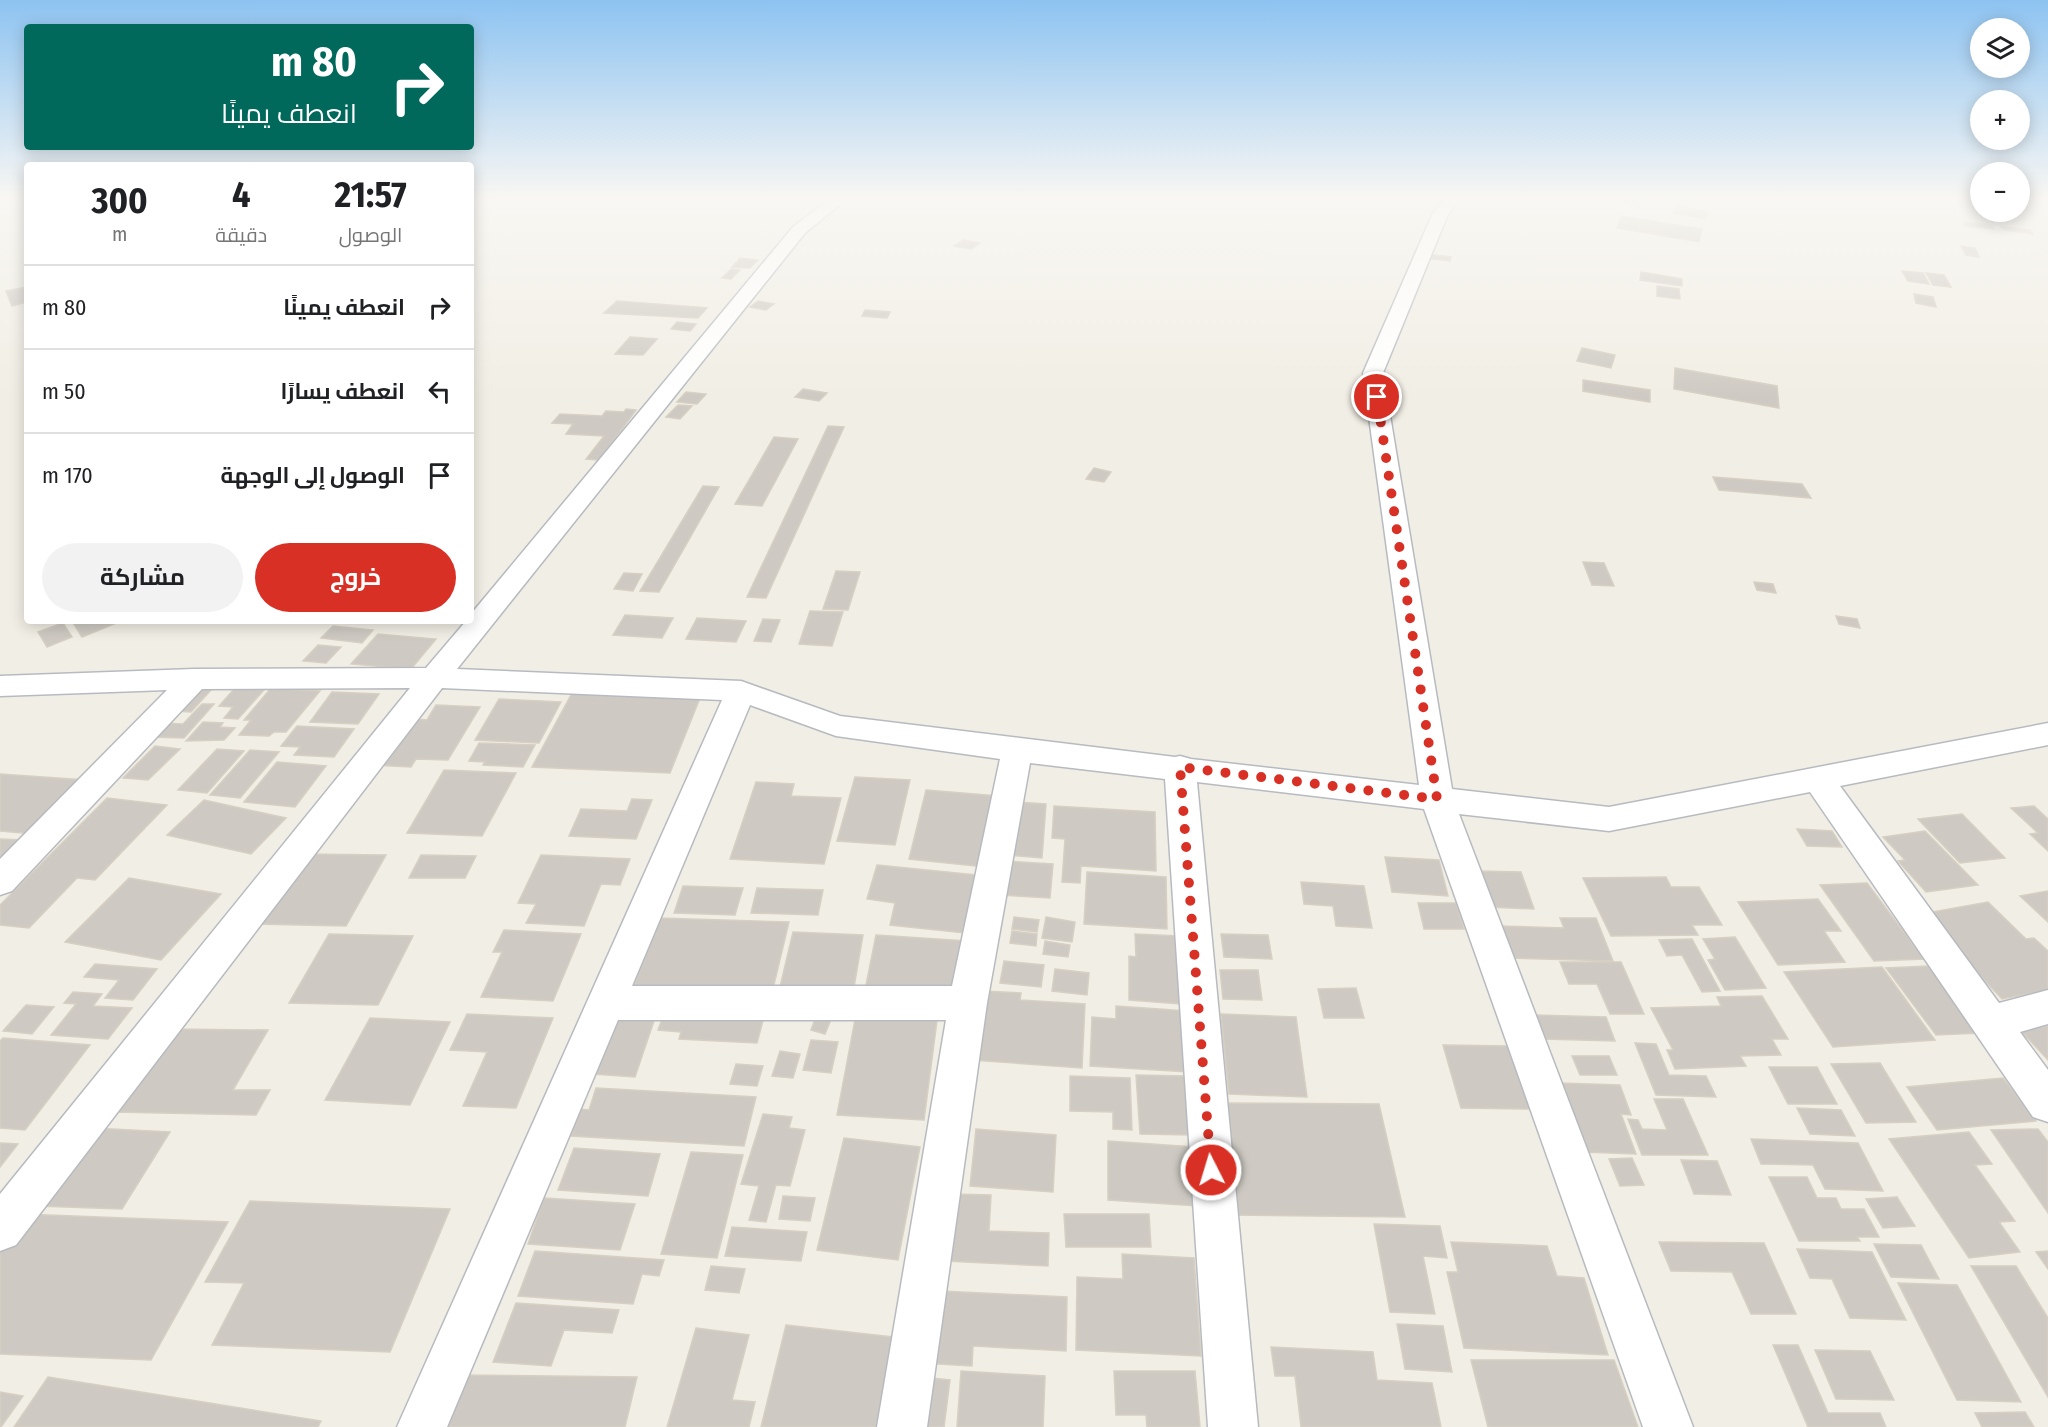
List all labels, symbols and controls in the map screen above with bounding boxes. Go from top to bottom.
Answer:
map controls [1970,18,2030,222]
button: layers [1970,18,2030,78]
text: 80 m [271,37,357,87]
icon: right [378,48,456,126]
button: + [1970,90,2030,150]
text: انعطف يمينًا [221,98,357,130]
button: − [1970,162,2030,222]
text: 4 [232,173,250,217]
text: 21:57 [335,173,407,217]
text: 300 [91,179,148,223]
text: m [112,222,127,246]
text: دقيقة [215,223,267,247]
text: الوصول [339,223,402,247]
icon: right [423,291,456,324]
text: 80 m [42,294,87,321]
text: انعطف يمينًا [283,294,405,321]
pin [1351,371,1402,422]
icon: left [423,375,456,408]
text: 50 m [42,378,86,405]
text: انعطف يسارًا [280,378,405,405]
icon: arrive [1360,380,1393,413]
icon: arrive [423,459,456,492]
text: 170 m [42,462,93,489]
text: الوصول إلى الوجهة [221,462,405,489]
button: مشاركة [42,543,243,612]
button: خروج [255,543,456,612]
position arrow [1179,1138,1243,1202]

